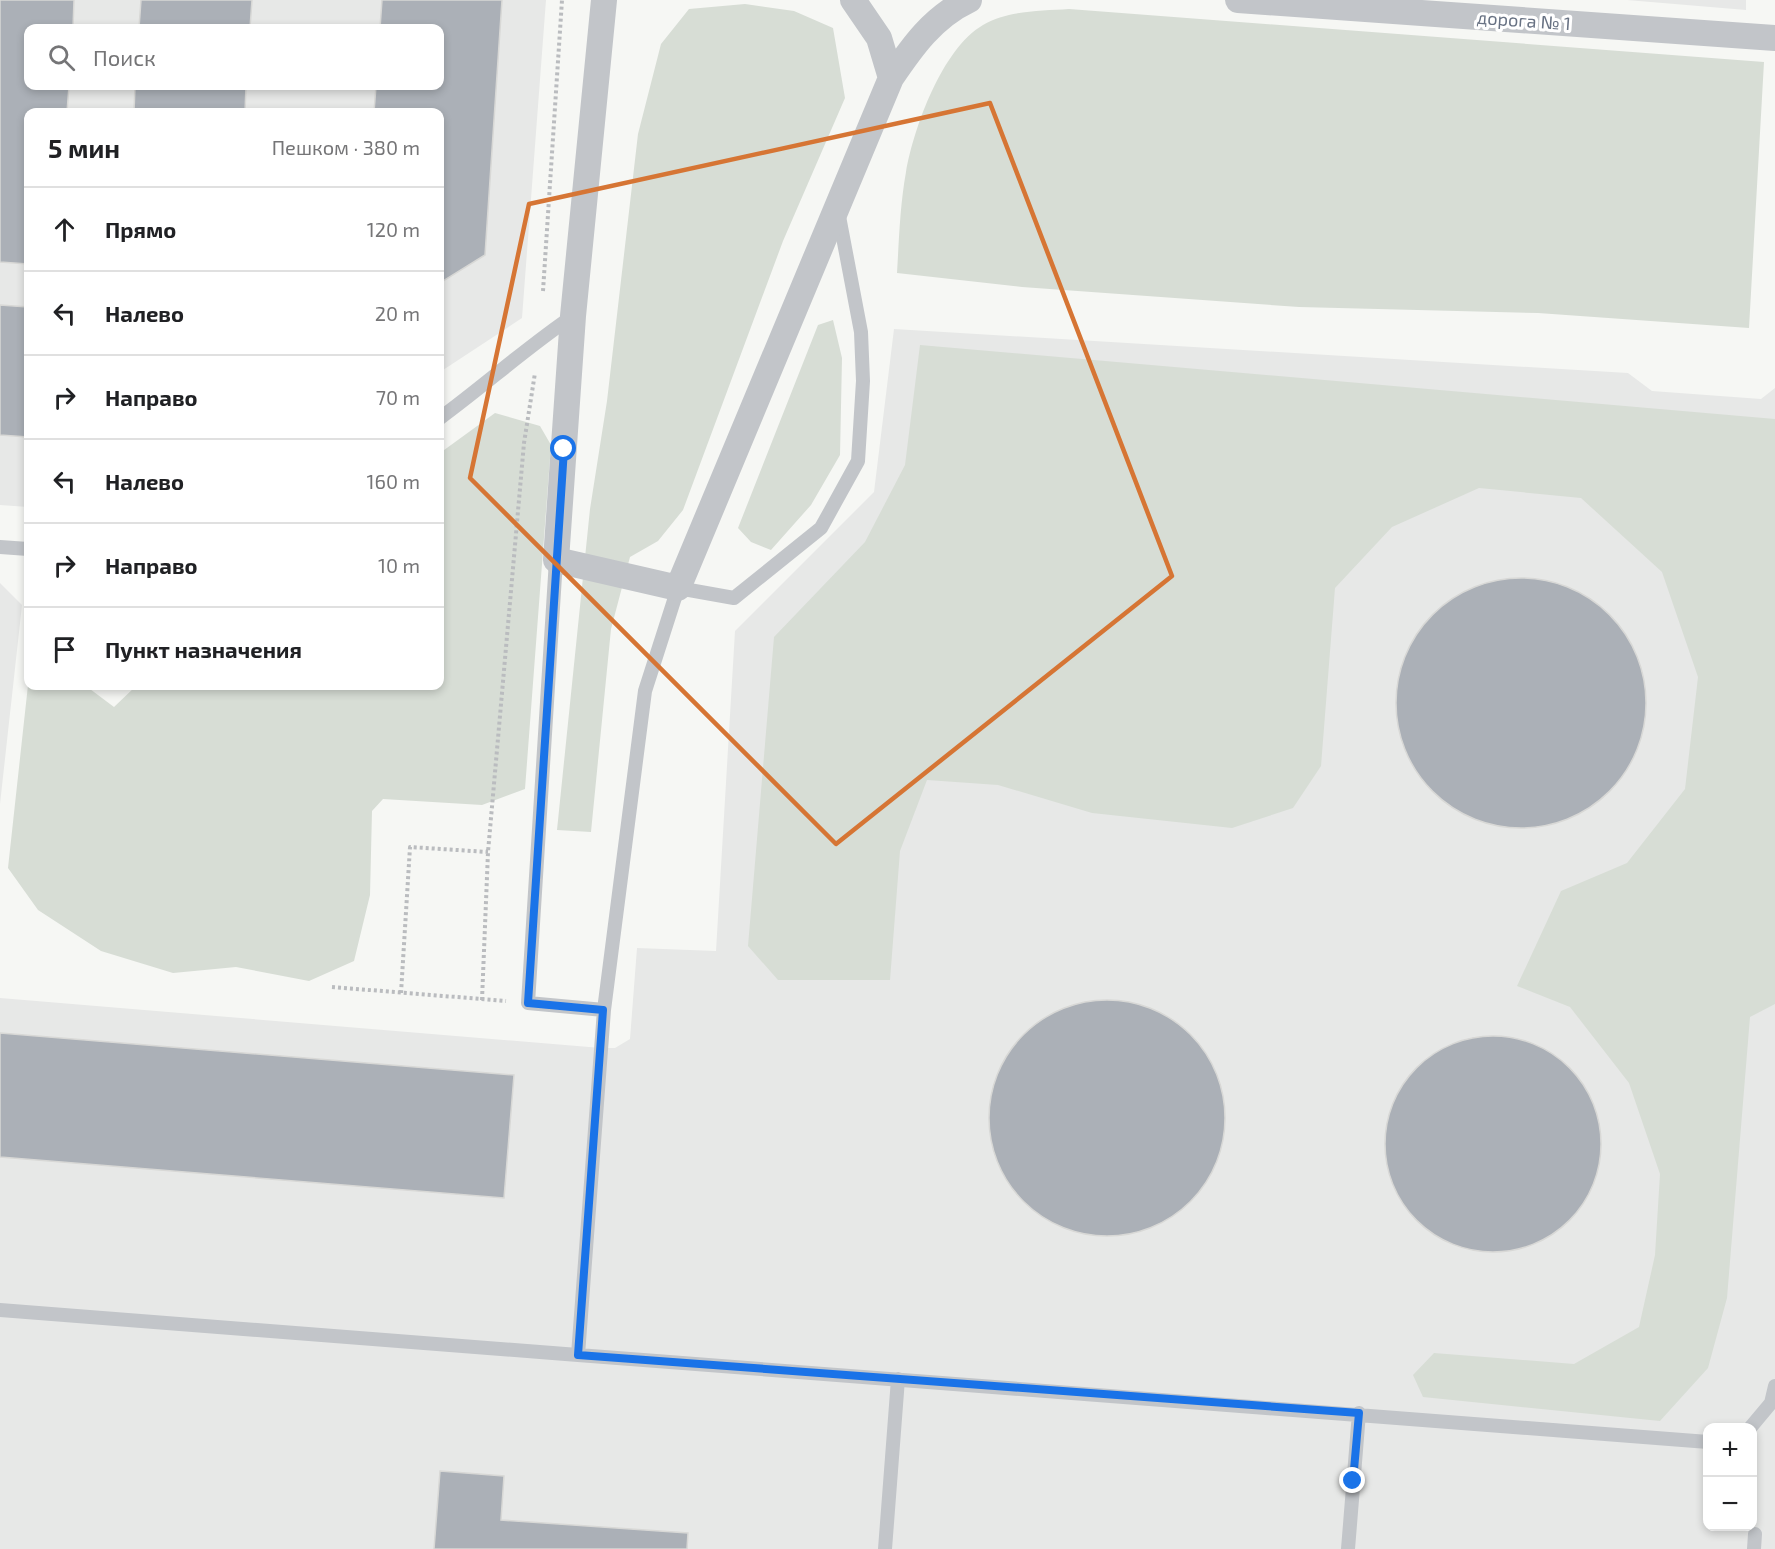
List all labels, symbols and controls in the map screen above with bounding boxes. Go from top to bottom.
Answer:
street label: дорога № 1 [1476,6,1572,34]
search box [24,24,444,90]
icon: search [45,41,78,74]
text: Поиск [93,44,156,70]
text: 5 мин [48,132,120,163]
text: Пешком · 380 m [272,135,420,159]
icon: ahead [48,213,81,246]
text: Прямо [105,216,176,242]
text: 120 m [367,217,420,241]
icon: left [48,297,81,330]
text: Налево [105,300,184,326]
text: 20 m [375,301,420,325]
icon: right [48,381,81,414]
text: Направо [105,384,198,410]
text: 70 m [376,385,420,409]
route start [550,435,576,461]
icon: left [48,465,81,498]
text: Налево [105,468,184,494]
text: 160 m [367,469,420,493]
icon: right [48,549,81,582]
text: Направо [105,552,198,578]
text: 10 m [378,553,420,577]
icon: arrive [48,633,81,666]
text: Пункт назначения [105,636,302,662]
map controls [1703,1423,1757,1531]
button: + [1703,1423,1757,1477]
route end [1339,1467,1365,1493]
button: − [1703,1477,1757,1531]

